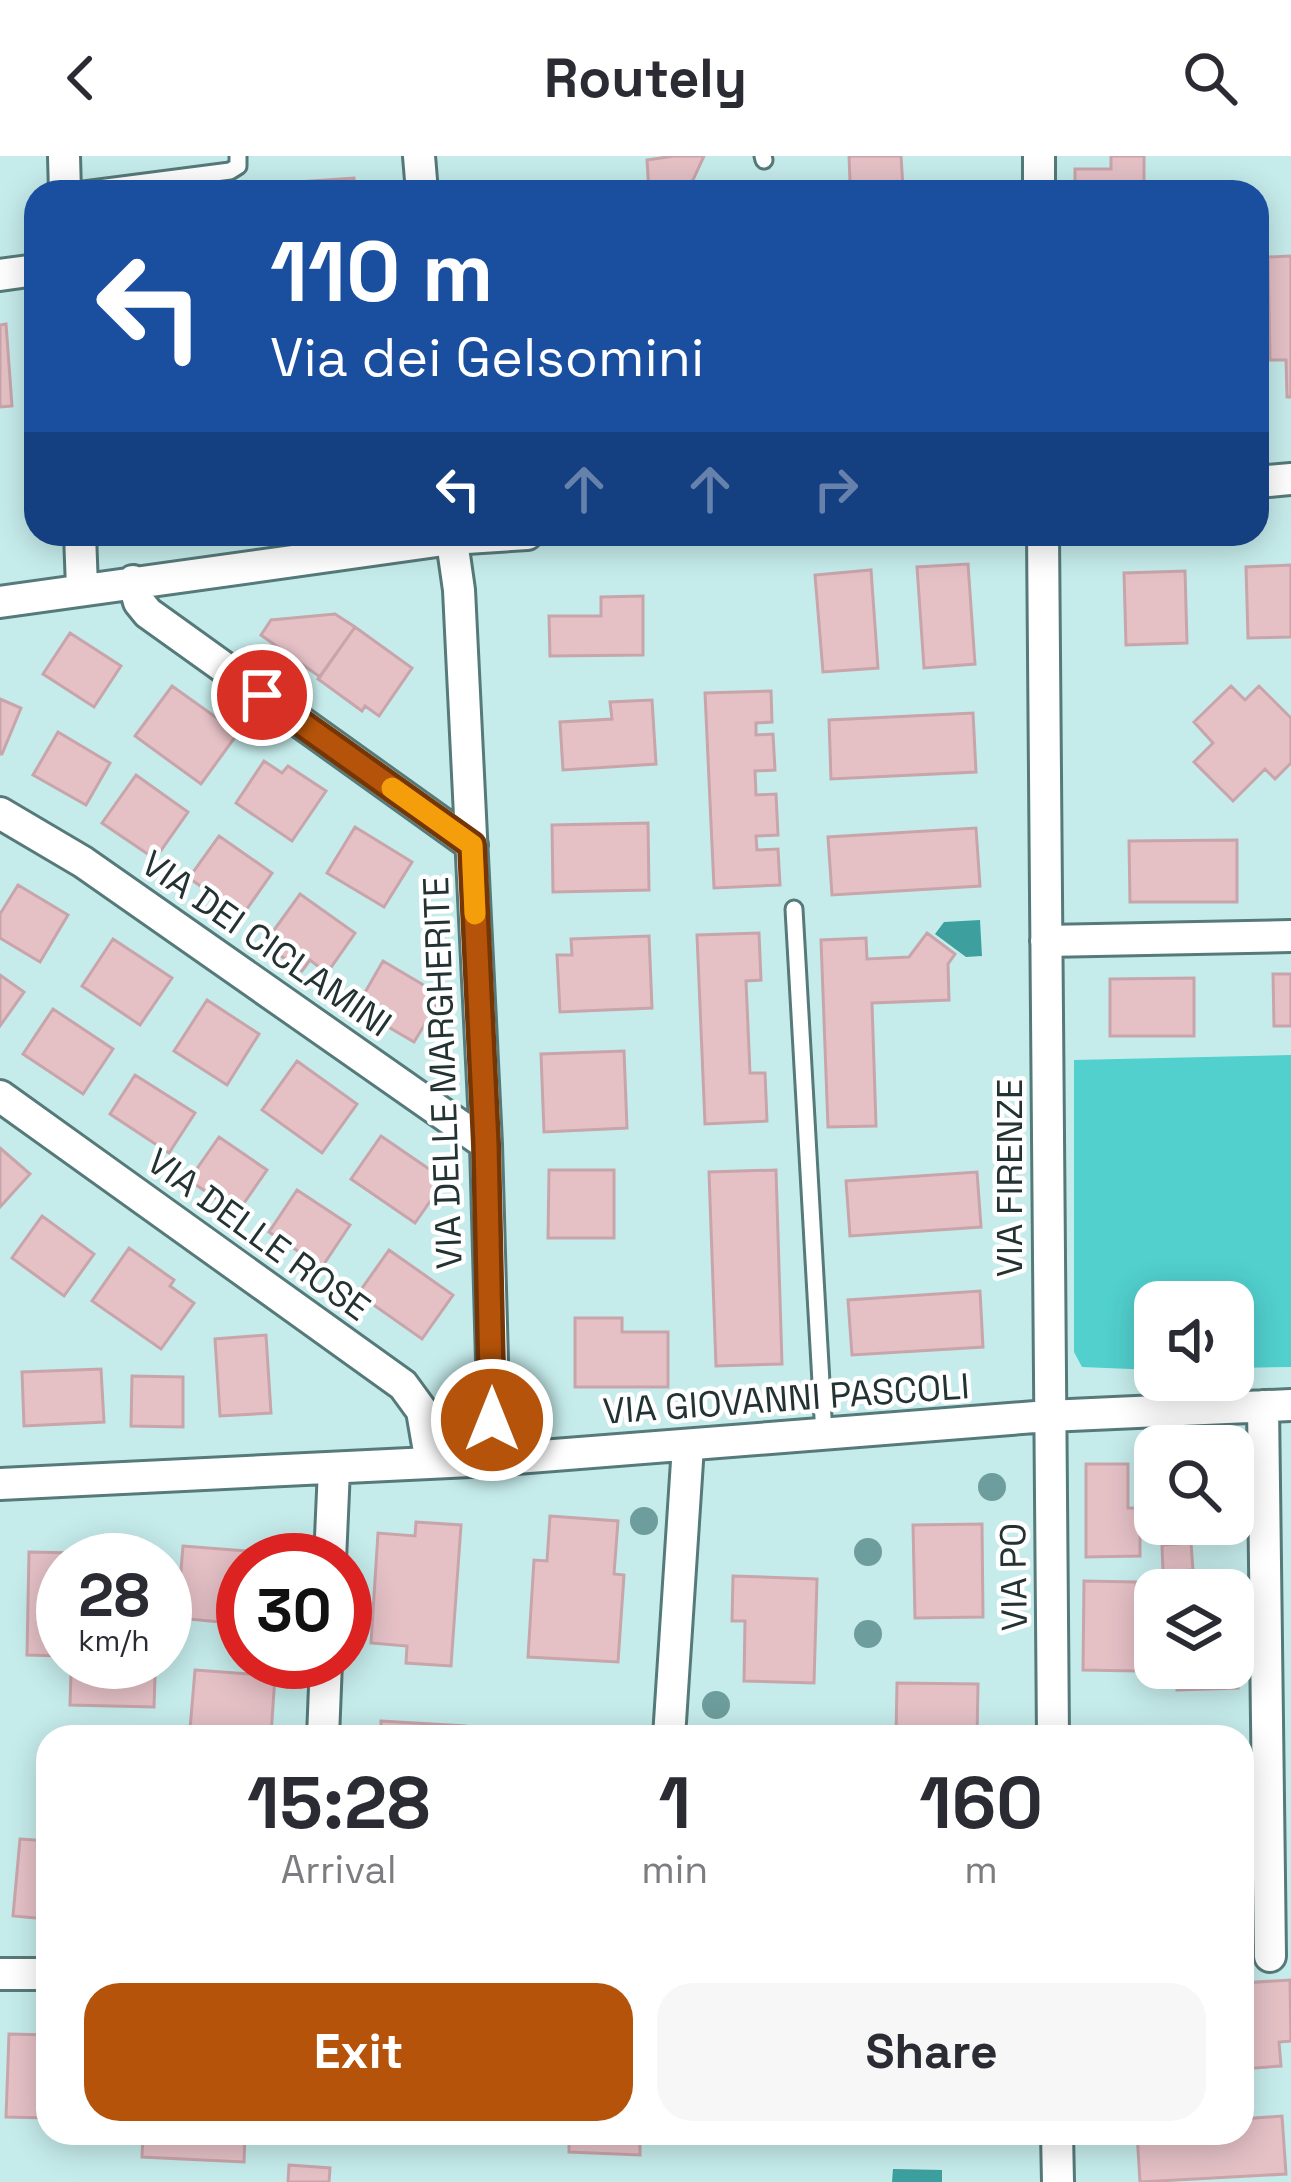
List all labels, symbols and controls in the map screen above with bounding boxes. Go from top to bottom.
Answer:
text: Routely [544,44,747,113]
icon: back [48,45,114,111]
icon: search [1177,45,1243,111]
text: 110 m [270,218,493,326]
icon: left [72,228,228,384]
text: Via dei Gelsomini [270,323,704,392]
icon: left [425,456,491,522]
icon: ahead [551,456,617,522]
icon: ahead [677,456,743,522]
icon: right [803,456,869,522]
pin [211,644,313,746]
icon: arrive [229,662,295,728]
street label: VIA DEI CICLAMINI [133,840,400,1047]
street label: VIA DELLE MARGHERITE [413,876,473,1270]
street label: VIA FIRENZE [987,1079,1033,1277]
street label: VIA DELLE ROSE [138,1138,379,1331]
map controls [1134,1281,1254,1689]
button: sound [1134,1281,1254,1401]
position arrow [429,1357,555,1483]
street label: VIA GIOVANNI PASCOLI [601,1363,971,1435]
button: search [1134,1425,1254,1545]
street label: VIA PO [990,1522,1038,1632]
speed limit sign: 30 [216,1533,372,1689]
text: 28 [78,1557,150,1634]
button: layers [1134,1569,1254,1689]
text: km/h [78,1621,150,1660]
text: 15:28 [247,1757,430,1849]
text: 1 [658,1757,691,1849]
text: 160 [919,1757,1043,1849]
text: Arrival [281,1845,397,1894]
text: min [641,1845,708,1894]
text: m [964,1845,998,1894]
button: Exit [84,1983,633,2121]
button: Share [657,1983,1206,2121]

